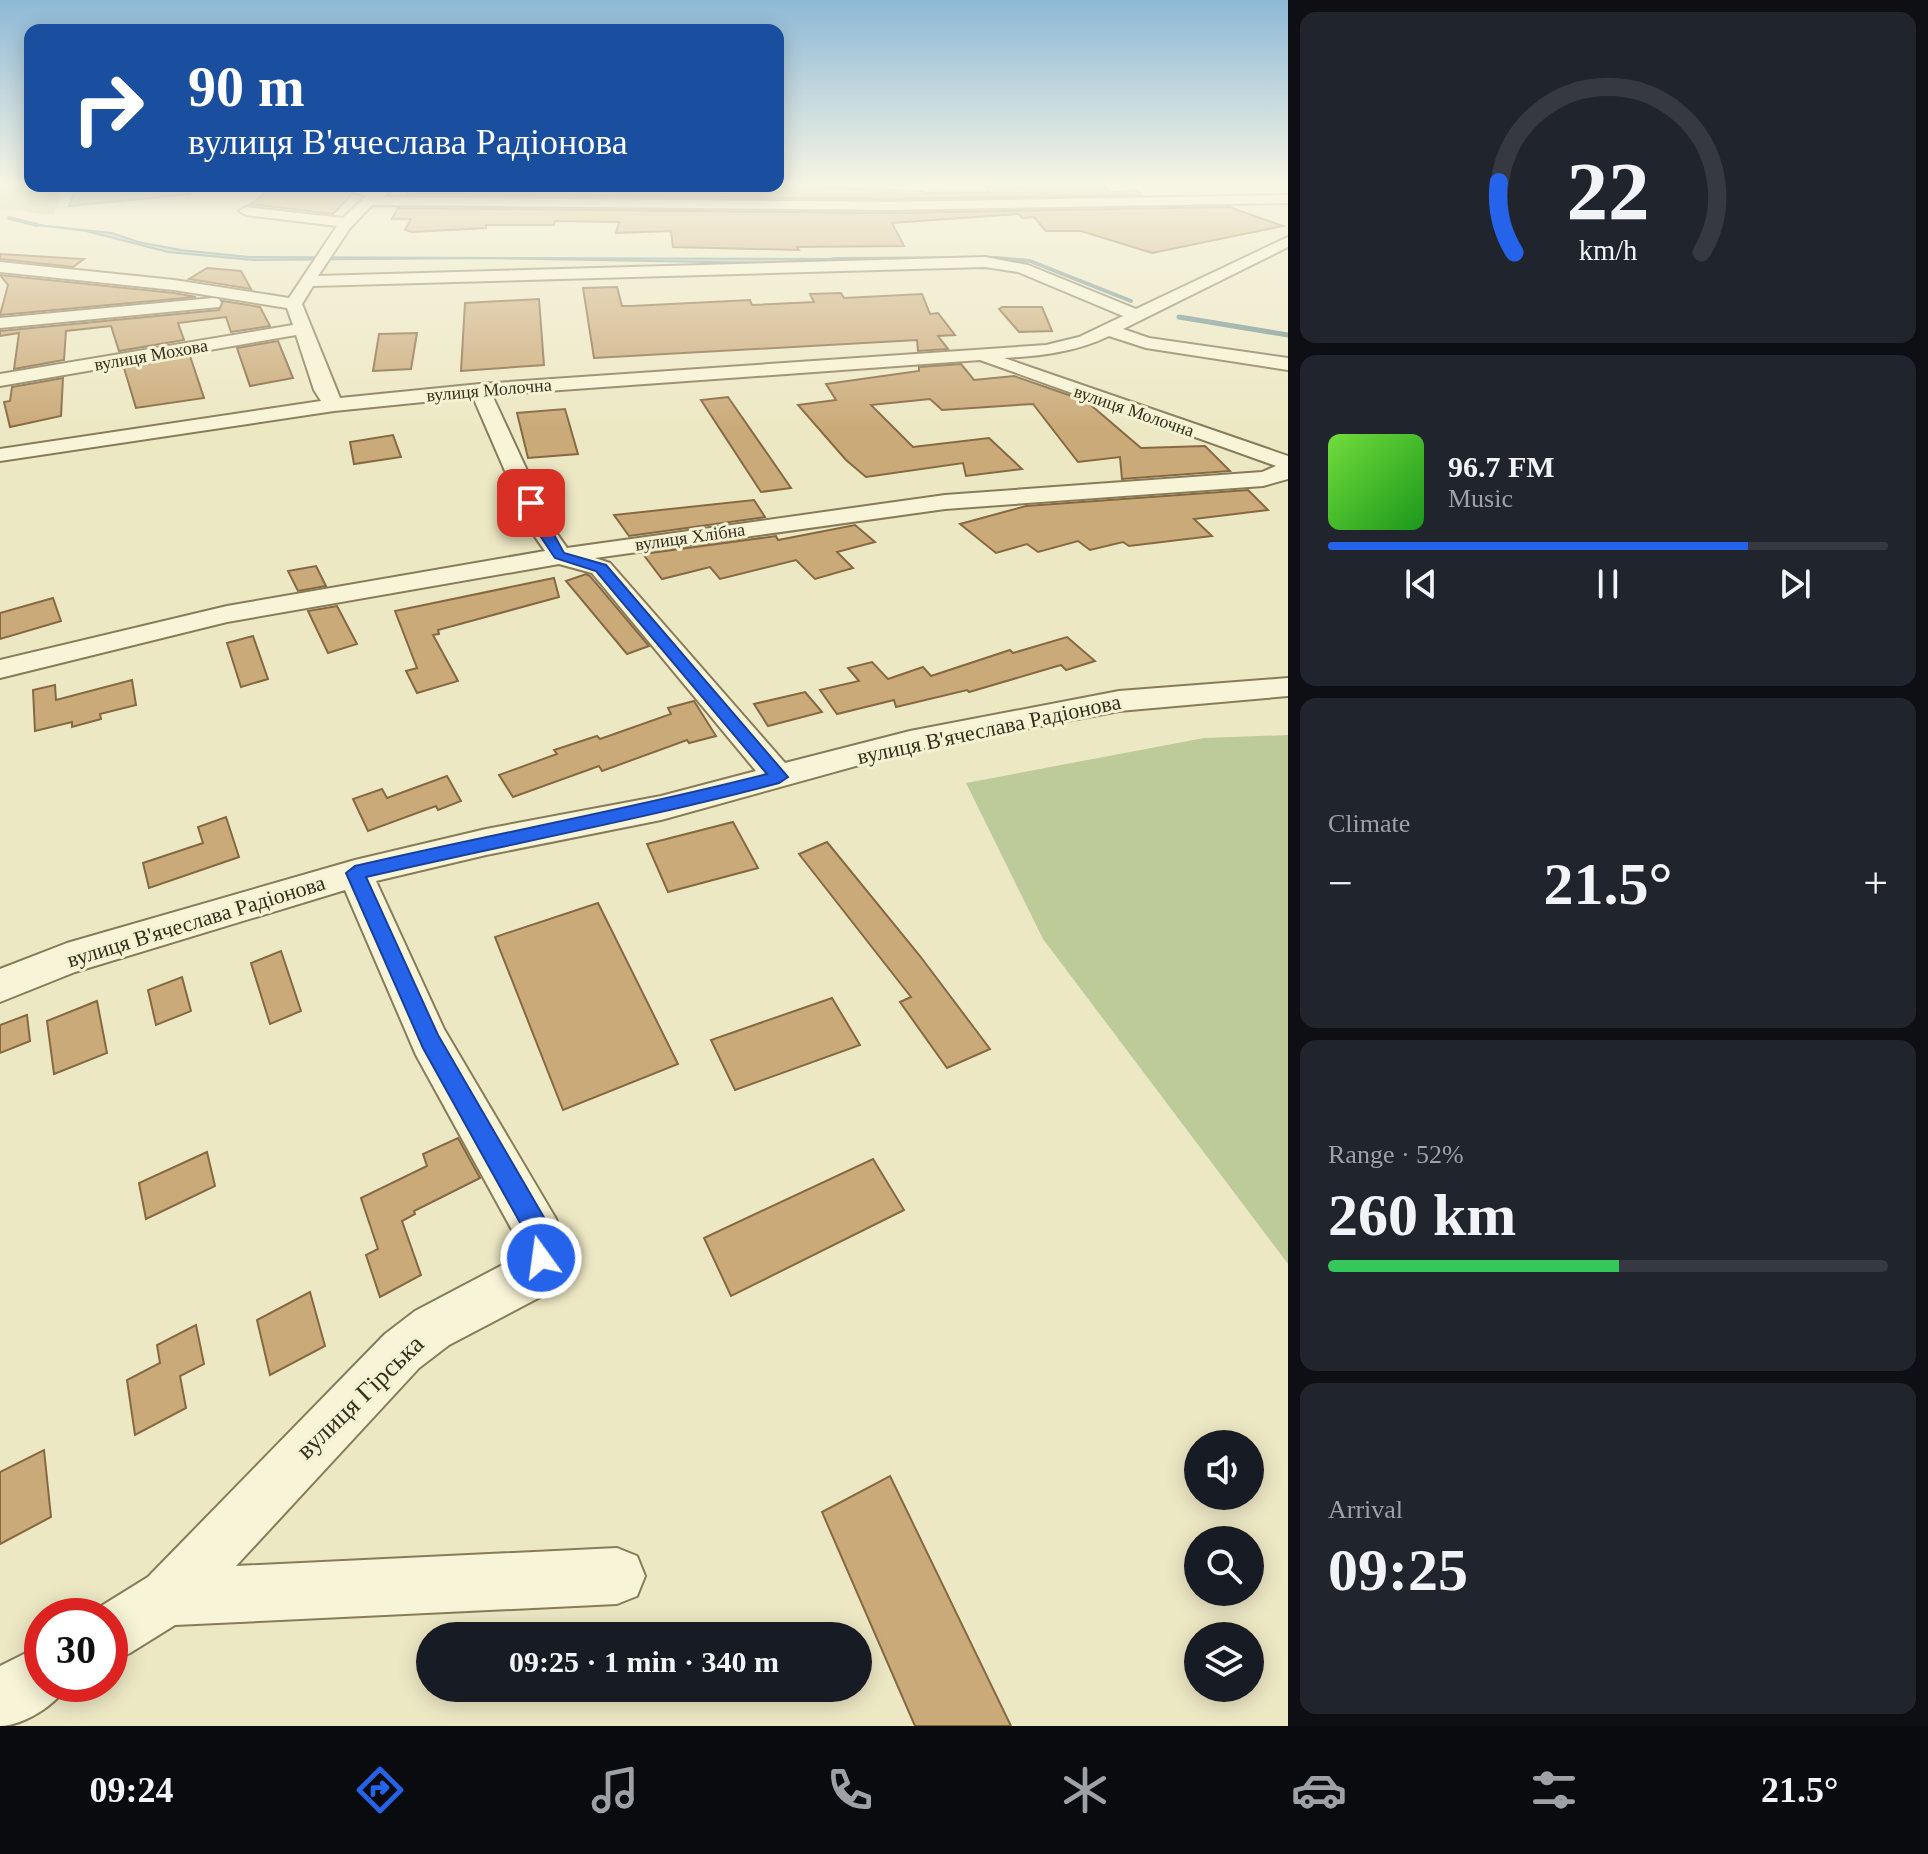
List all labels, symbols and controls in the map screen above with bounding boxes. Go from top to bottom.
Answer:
icon: right [56,56,160,160]
text: 90 m [188,56,305,118]
text: вулиця В'ячеслава Радіонова [188,122,628,162]
text: 22 [1566,145,1650,237]
text: km/h [1579,236,1637,267]
street label: вулиця Мохова [93,335,209,375]
street label: вулиця Молочна [426,375,552,405]
street label: вулиця Молочна [1071,381,1197,441]
text: 96.7 FM [1448,450,1555,483]
pin [497,469,565,537]
icon: arrive [509,481,553,525]
text: Music [1448,484,1513,513]
street label: вулиця Хлібна [634,519,746,555]
icon: previous [1399,562,1443,606]
icon: pause [1586,562,1630,606]
icon: next [1773,562,1817,606]
street label: вулиця В'ячеслава Радіонова [855,689,1123,769]
text: Climate [1328,809,1410,838]
text: 21.5° [1544,851,1673,917]
text: − [1328,859,1353,908]
text: + [1863,859,1888,908]
street label: вулиця В'ячеслава Радіонова [64,870,328,972]
text: Range · 52% [1328,1140,1464,1169]
text: 260 km [1328,1182,1516,1248]
position arrow [499,1216,583,1300]
street label: вулиця Гірська [291,1329,430,1465]
map controls [1184,1430,1264,1702]
button: sound [1184,1430,1264,1510]
text: Arrival [1328,1495,1403,1524]
button: search [1184,1526,1264,1606]
text: 09:25 [1328,1537,1468,1603]
speed limit sign: 30 [24,1598,128,1702]
button: layers [1184,1622,1264,1702]
text: 09:25 · 1 min · 340 m [509,1645,779,1678]
icon: directions [352,1762,408,1818]
icon: music [587,1762,643,1818]
icon: phone [822,1762,878,1818]
icon: climate [1057,1762,1113,1818]
icon: car [1291,1762,1347,1818]
icon: filters [1526,1762,1582,1818]
text: 09:24 [89,1770,173,1810]
text: 21.5° [1761,1770,1839,1810]

